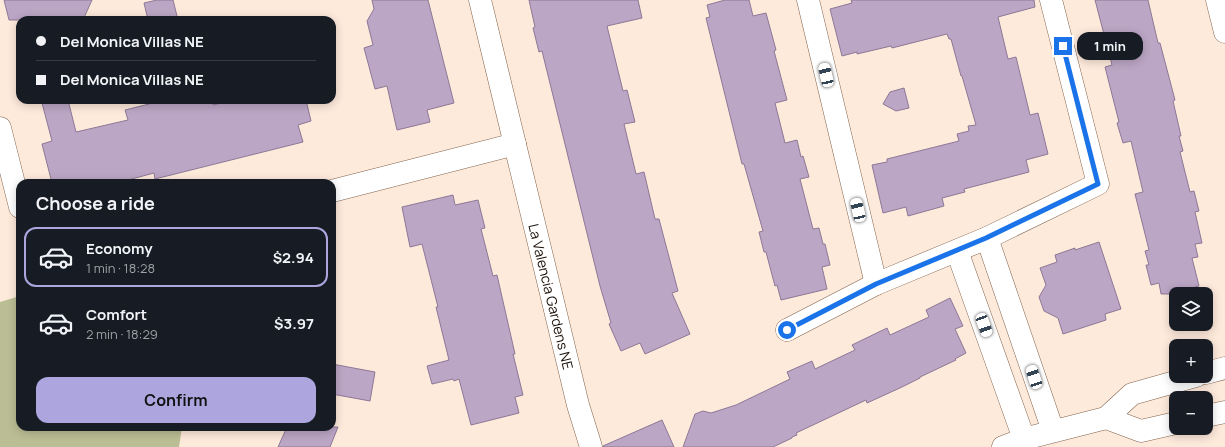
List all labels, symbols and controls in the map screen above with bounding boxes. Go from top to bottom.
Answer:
text: Del Monica Villas NE [60,31,204,52]
callout: 1 min [1077,32,1143,60]
route end [1054,37,1072,55]
text: 1 min [1094,37,1126,55]
car [817,62,835,88]
text: Del Monica Villas NE [60,69,204,90]
text: Choose a ride [36,191,155,215]
car [849,197,867,223]
street label: La Valencia Gardens NE [525,222,579,371]
text: Economy [86,238,153,259]
icon: car [38,239,74,275]
text: $2.94 [273,247,314,268]
text: 1 min · 18:28 [86,259,155,277]
map controls [1169,287,1213,435]
button: layers [1169,287,1213,331]
text: Comfort [86,304,147,325]
icon: car [38,305,74,341]
car [974,312,994,338]
text: $3.97 [274,313,314,334]
route start [778,321,796,339]
text: 2 min · 18:29 [86,325,158,343]
button: + [1169,339,1213,383]
car [1025,364,1043,390]
button: Confirm [36,377,316,423]
button: − [1169,391,1213,435]

